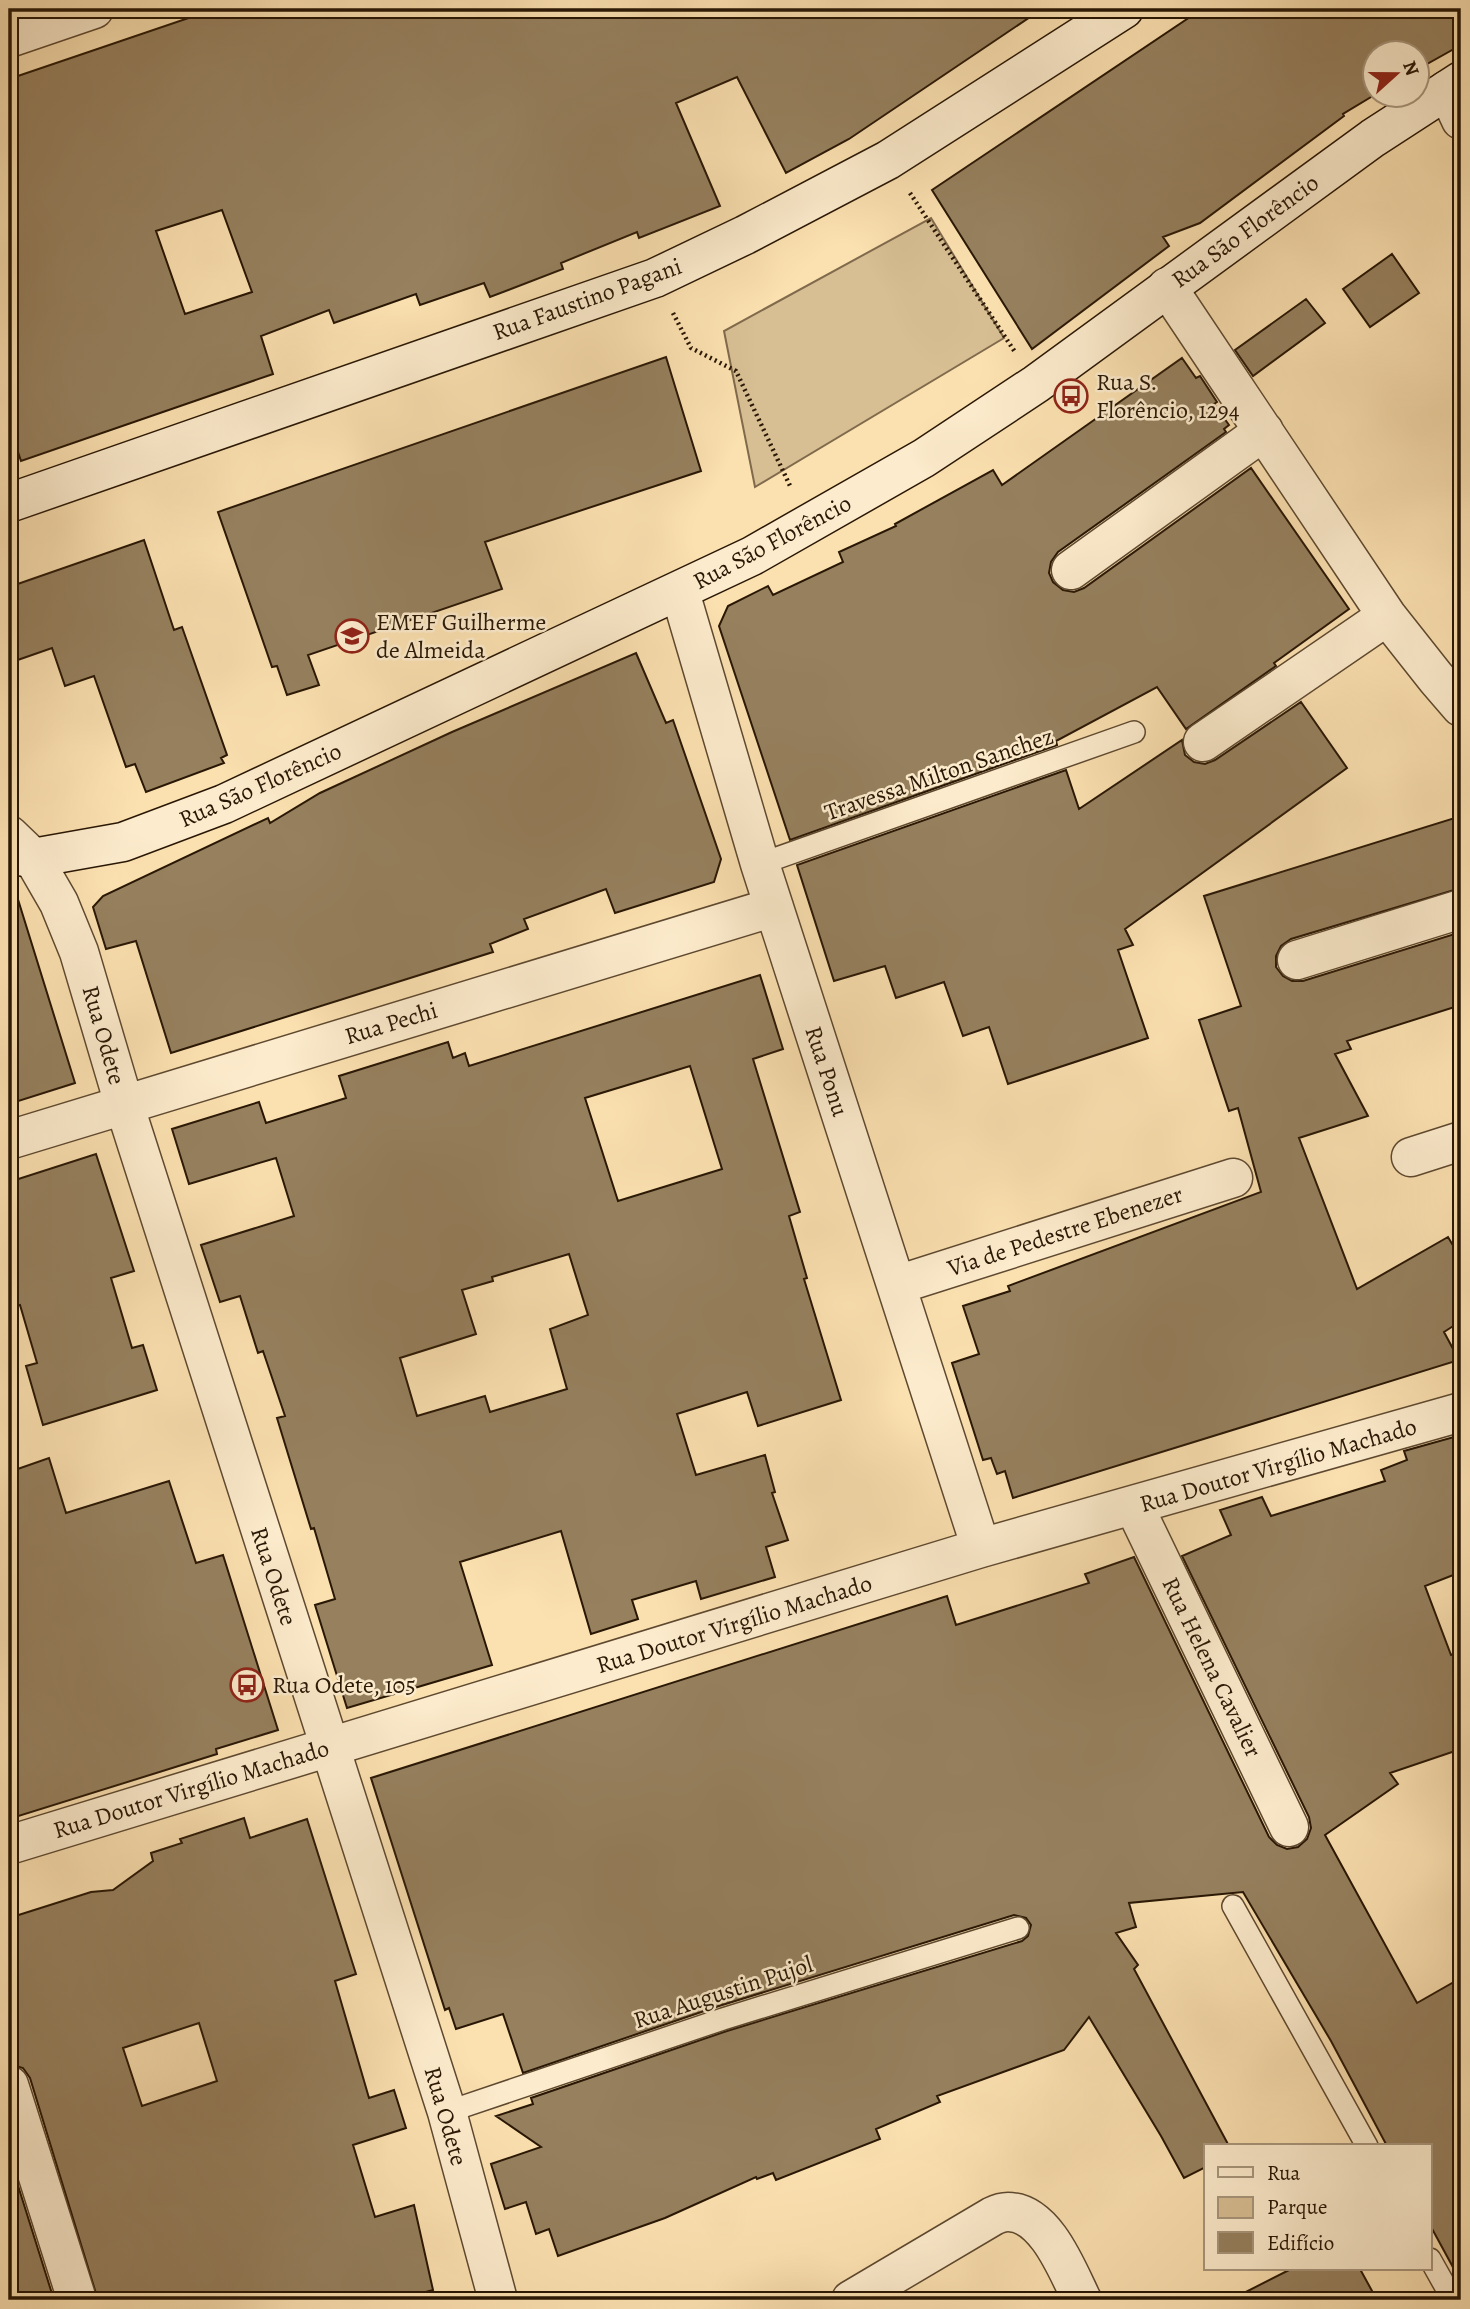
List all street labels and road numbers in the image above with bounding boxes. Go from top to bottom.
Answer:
street label: Rua São Florêncio [1165,167,1325,295]
street label: Rua Faustino Pagani [488,250,686,348]
street label: Rua São Florêncio [687,487,857,597]
street label: Travessa Milton Sanchez [820,720,1058,828]
street label: Rua São Florêncio [174,735,346,835]
street label: Rua Odete [75,982,133,1088]
street label: Rua Pechi [341,994,441,1052]
street label: Rua Ponu [797,1022,857,1120]
street label: Via de Pedestre Ebenezer [942,1178,1187,1284]
street label: Rua Doutor Virgílio Machado [1136,1410,1420,1520]
street label: Rua Odete [243,1523,305,1629]
street label: Rua Doutor Virgílio Machado [592,1567,876,1681]
street label: Rua Helena Cavalier [1154,1572,1270,1762]
street label: Rua Doutor Virgílio Machado [49,1732,333,1846]
street label: Rua Augustin Pujol [629,1948,817,2036]
street label: Rua Odete [417,2063,475,2169]

